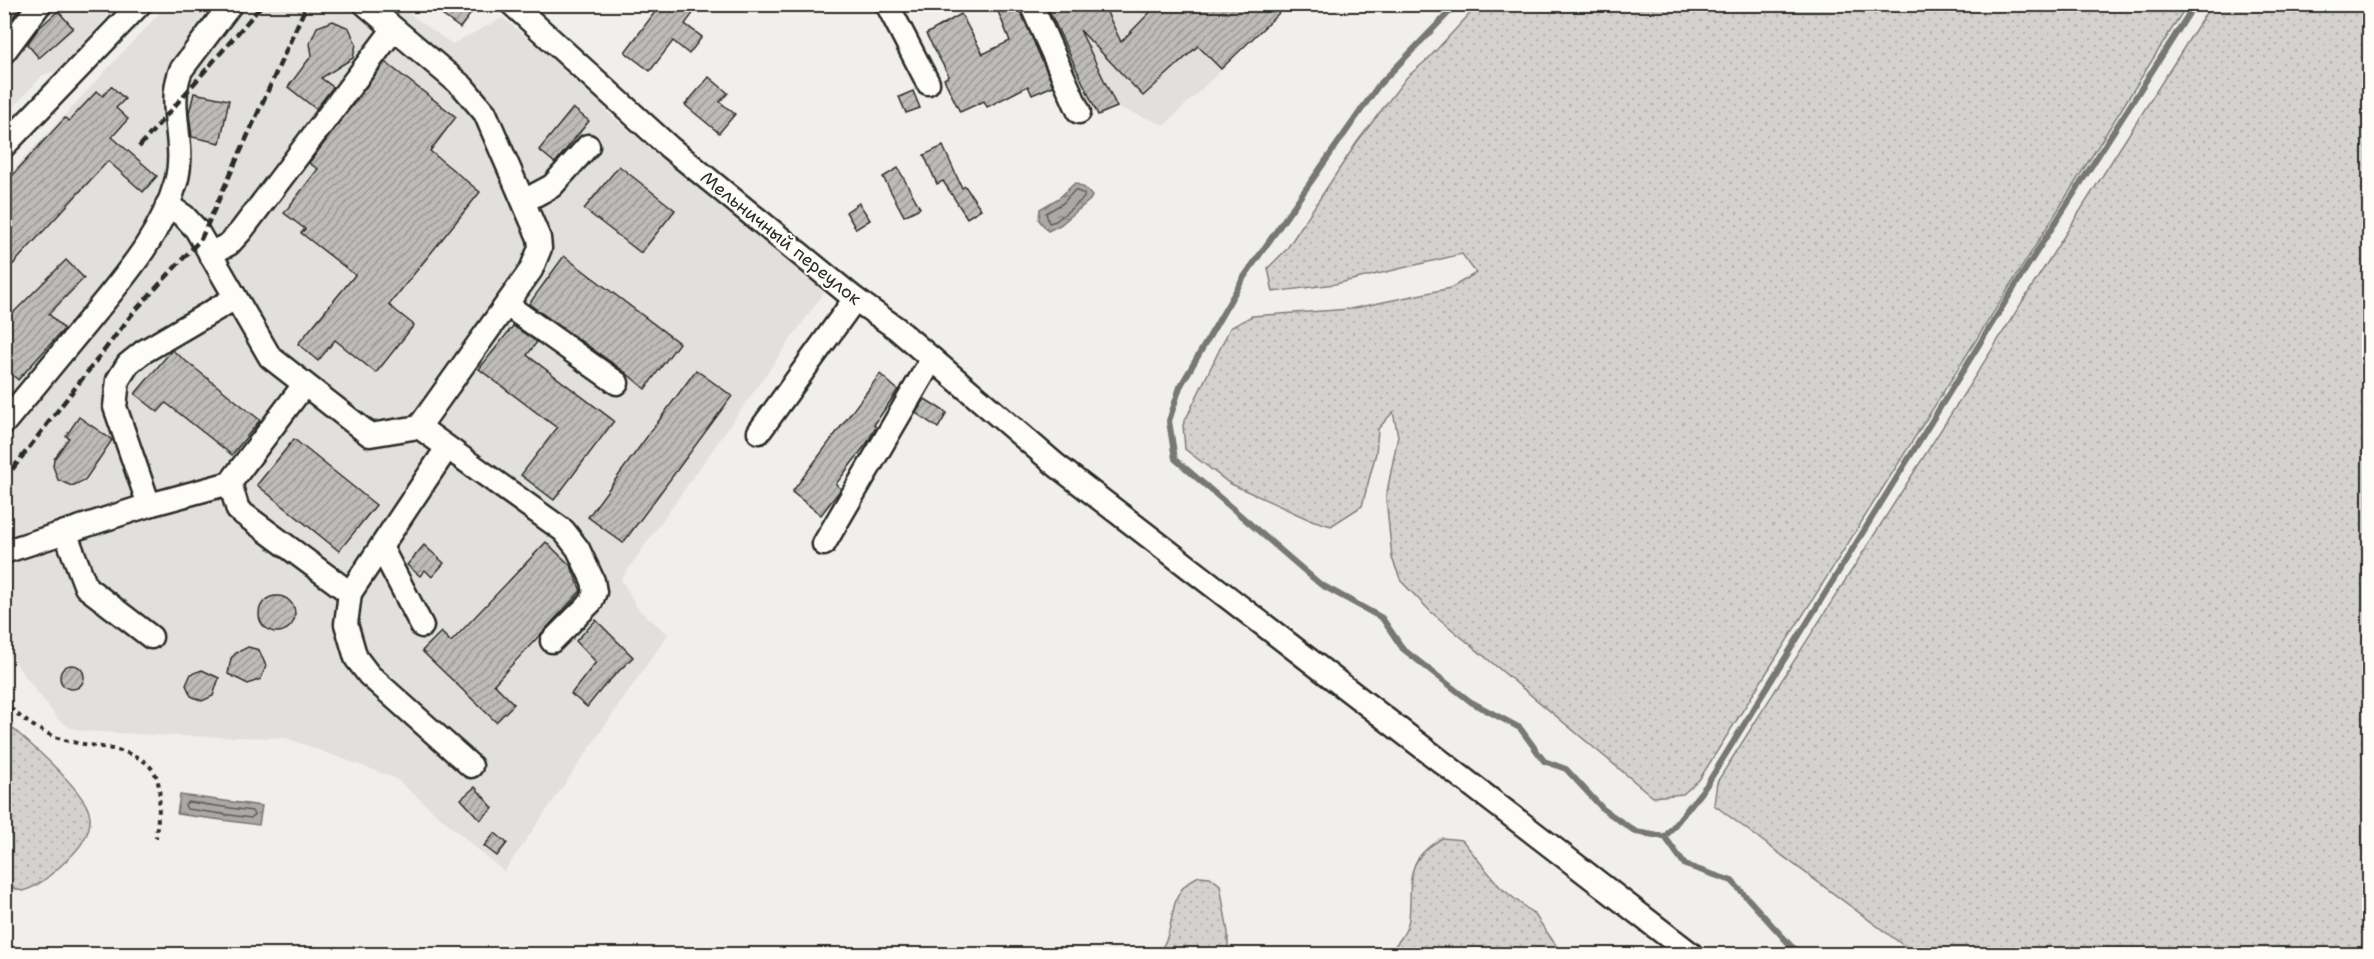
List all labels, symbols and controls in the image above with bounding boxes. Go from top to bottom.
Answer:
street label: Мельничный переулок [695,166,867,311]

